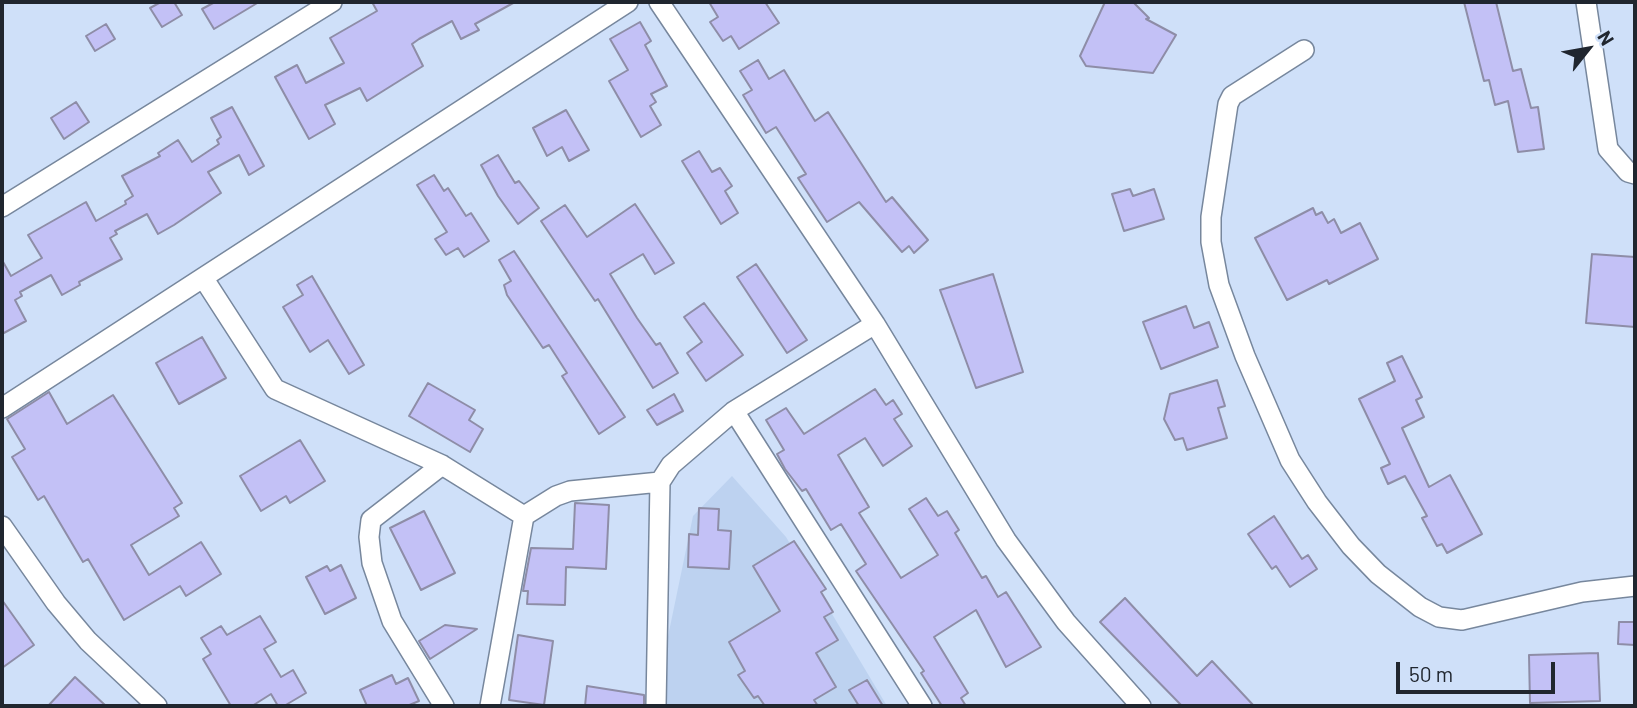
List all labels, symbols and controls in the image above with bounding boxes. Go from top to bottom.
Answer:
north arrow [1553,14,1623,84]
text: N [1593,27,1620,49]
scale bar [1399,648,1558,692]
text: 50 m [1409,661,1453,686]

